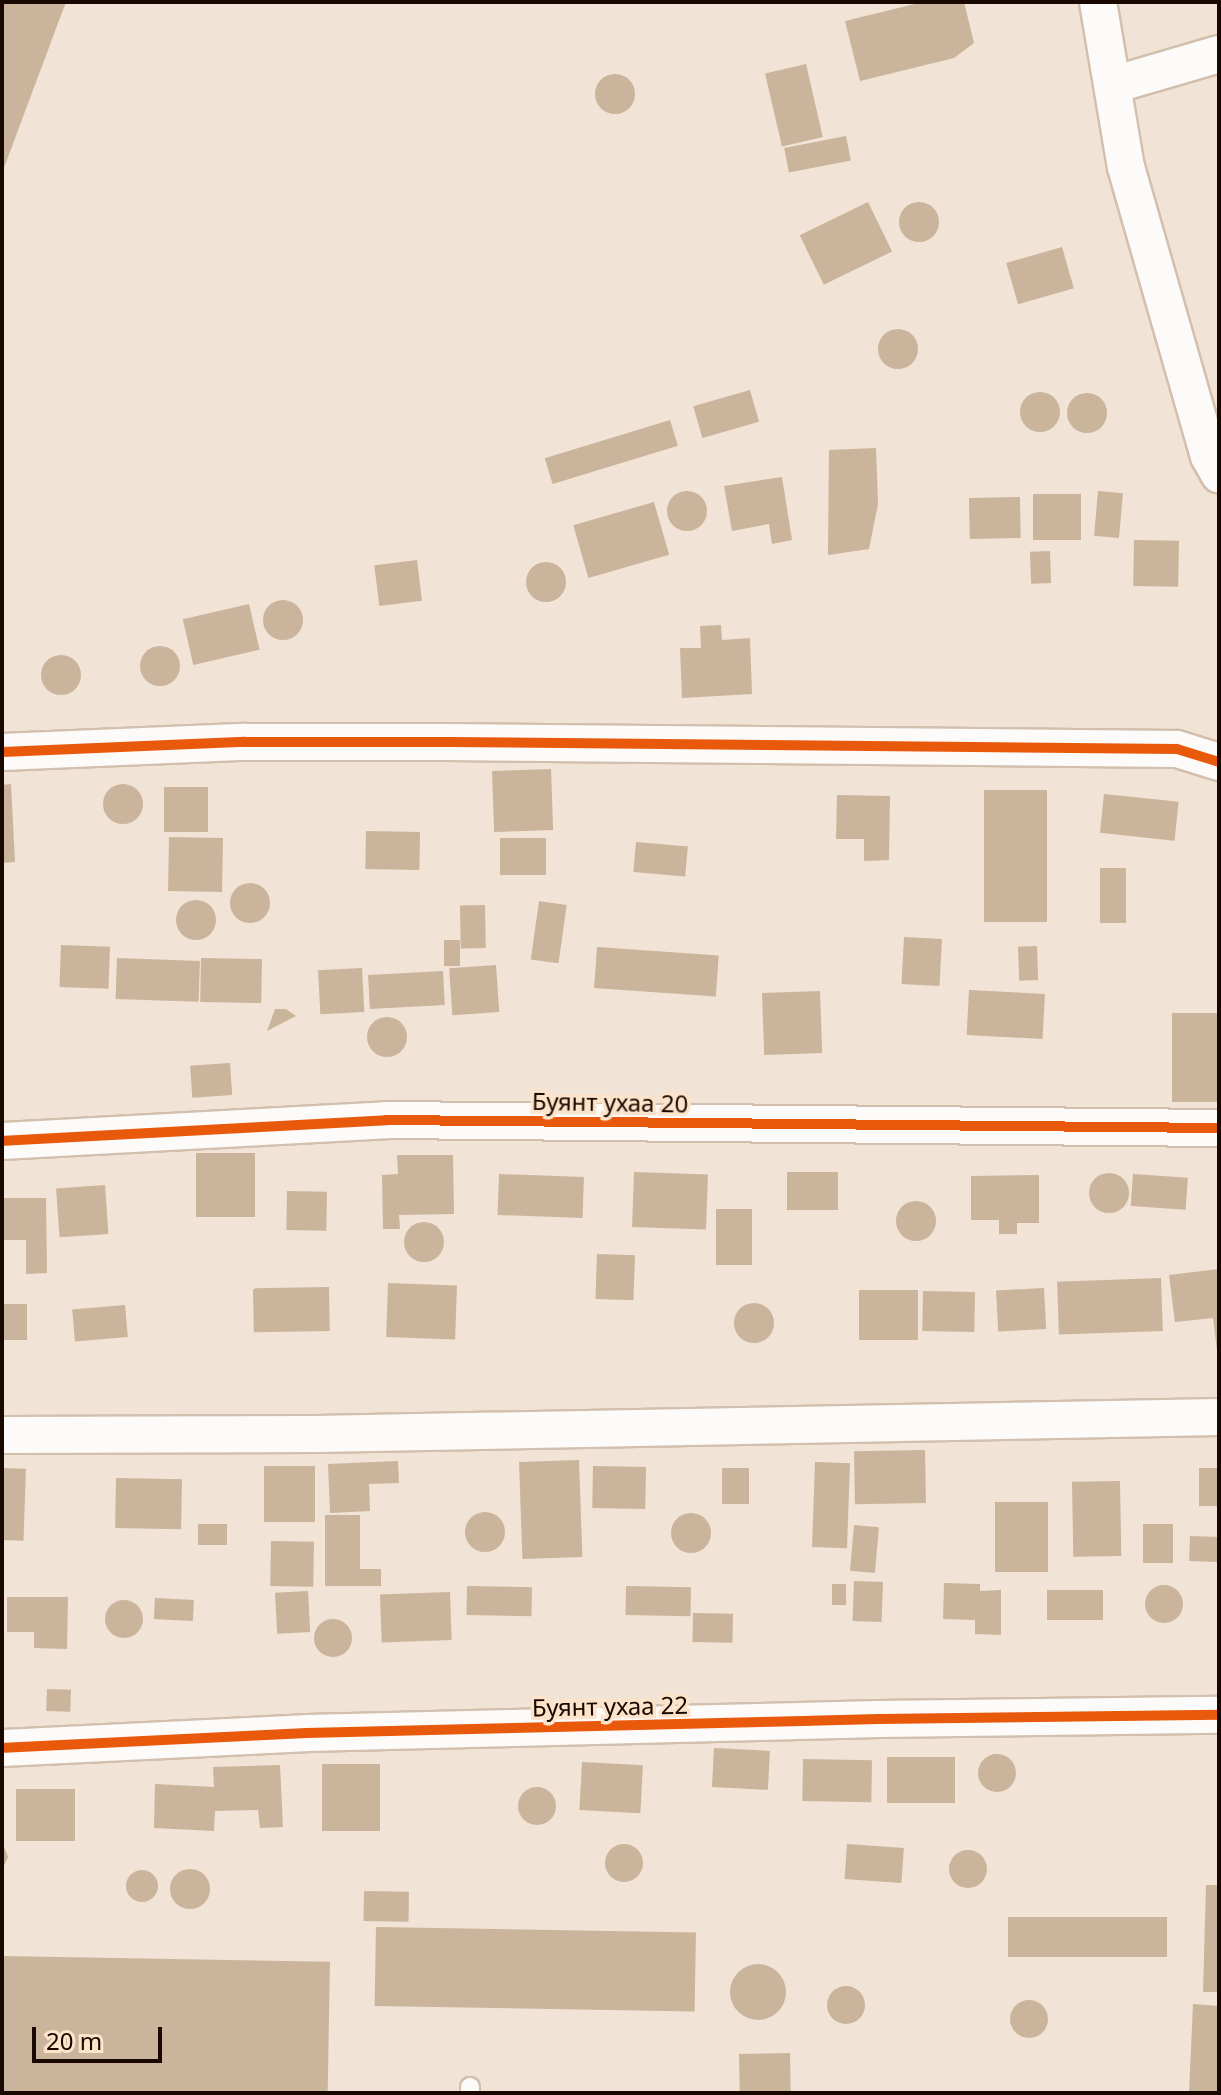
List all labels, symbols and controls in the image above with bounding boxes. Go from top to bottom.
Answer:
street label: Буянт ухаа 20 [532,1086,688,1118]
street label: Буянт ухаа 22 [532,1690,688,1722]
scale bar [36,2011,166,2061]
text: 20 m [46,2024,102,2057]

